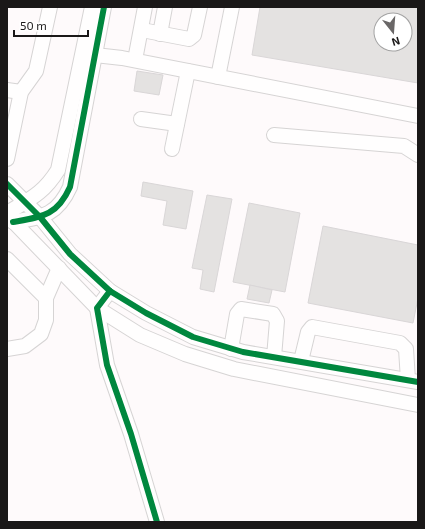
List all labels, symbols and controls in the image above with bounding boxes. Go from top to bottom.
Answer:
scale bar [14,12,88,38]
north arrow [373,12,413,52]
text: 50 m [20,18,47,32]
text: N [390,35,402,49]

